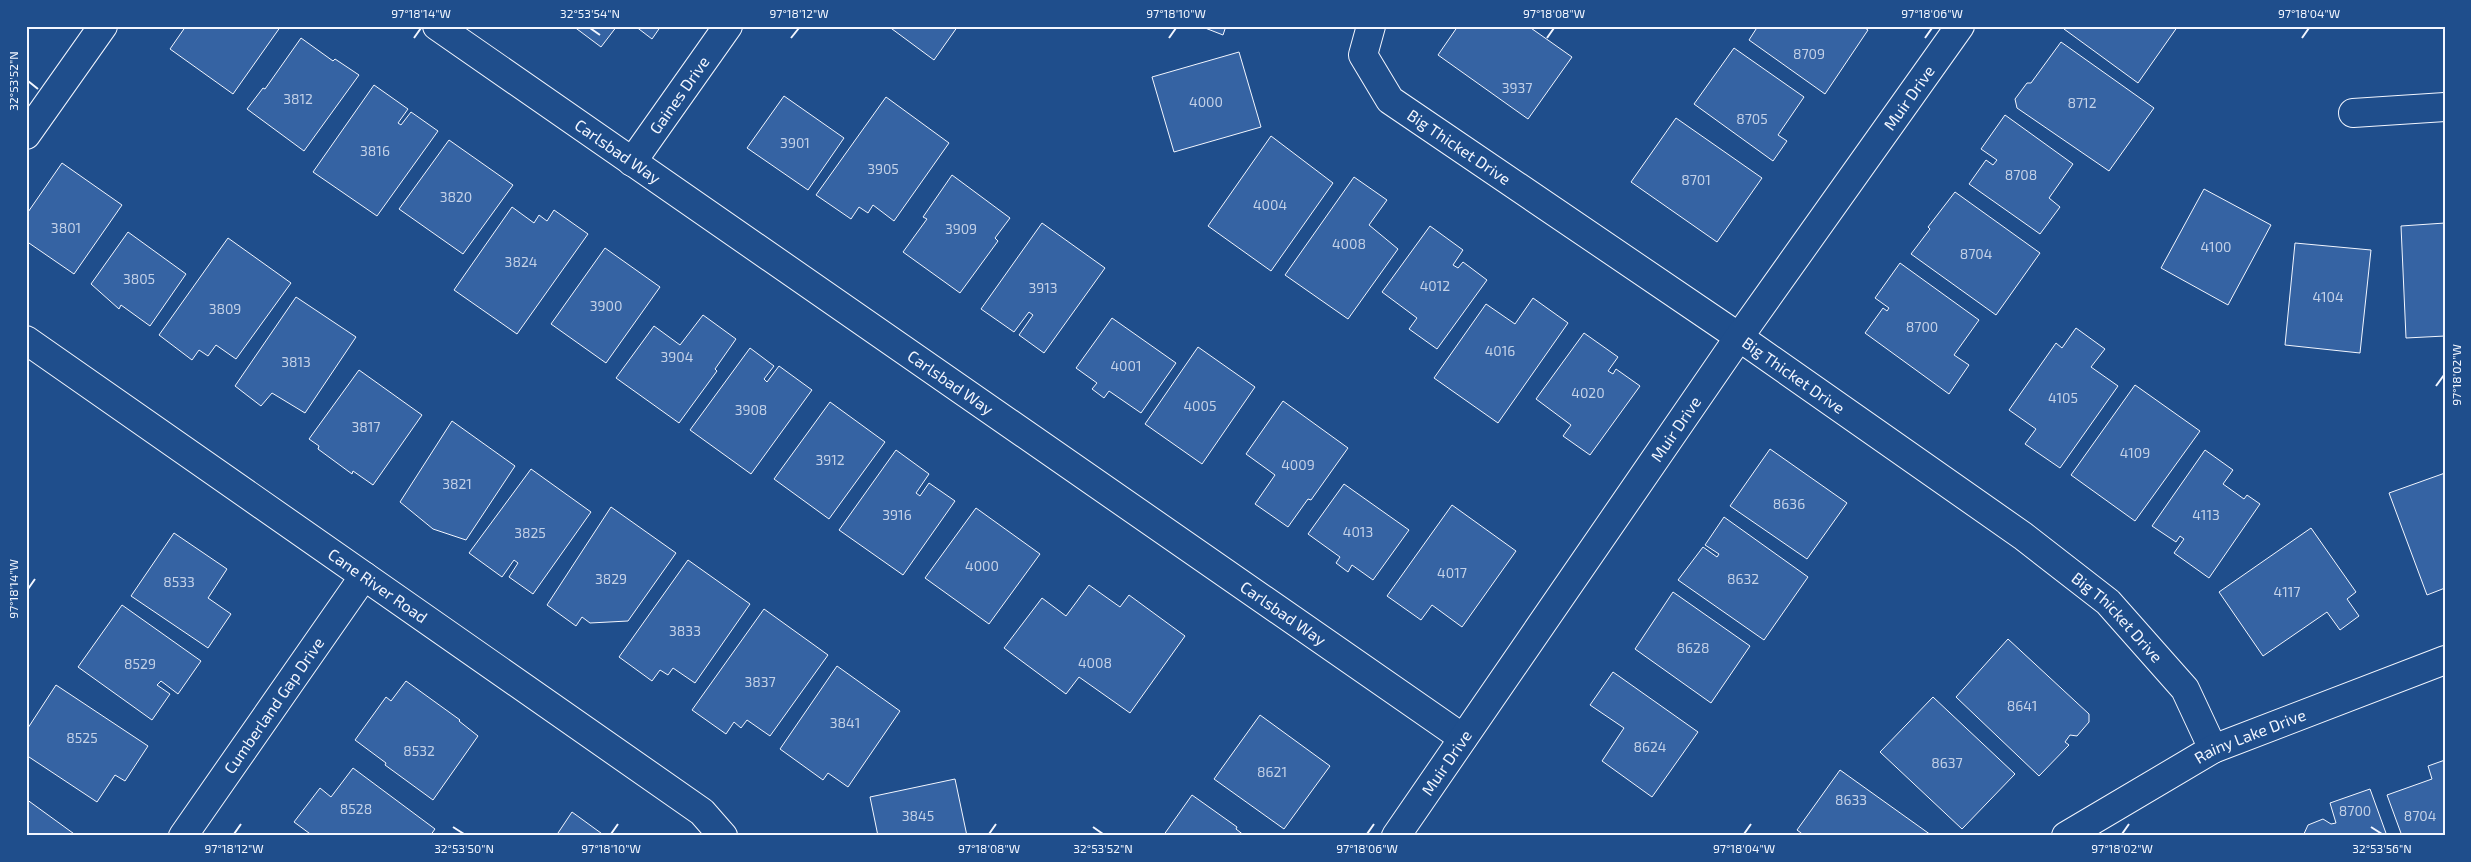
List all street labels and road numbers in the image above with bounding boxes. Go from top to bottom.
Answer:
street label: Gaines Drive [645,52,713,137]
street label: Muir Drive [1879,61,1938,133]
street label: Big Thicket Drive [1404,105,1515,188]
street label: Carlsbad Way [572,115,665,188]
street label: Big Thicket Drive [1739,332,1849,417]
street label: Carlsbad Way [904,346,998,419]
street label: Muir Drive [1646,392,1704,465]
street label: Cane River Road [325,544,431,626]
street label: Big Thicket Drive [2068,568,2167,666]
street label: Carlsbad Way [1237,577,1330,649]
street label: Cumberland Gap Drive [219,633,327,777]
street label: Rainy Lake Drive [2191,704,2308,767]
street label: Muir Drive [1417,726,1475,799]

